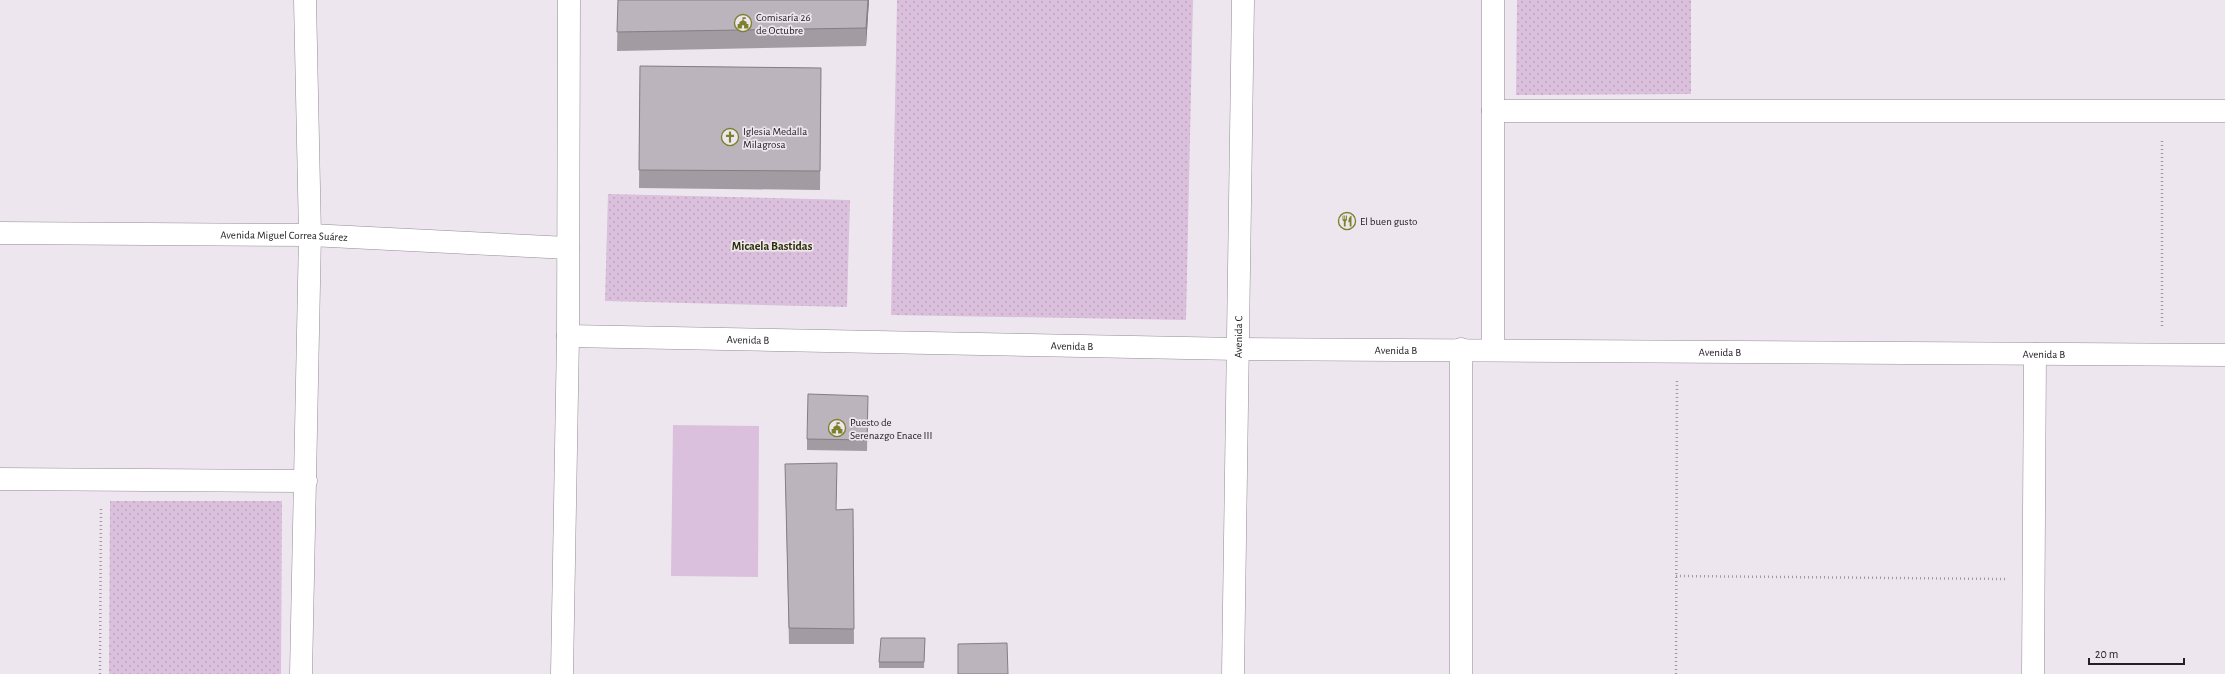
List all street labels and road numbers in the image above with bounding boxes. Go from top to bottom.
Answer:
street label: Avenida Miguel Correa Suárez [220,229,348,243]
street label: Avenida C [1233,315,1244,358]
street label: Avenida B [727,334,769,346]
street label: Avenida B [1050,340,1093,352]
street label: Avenida B [1375,345,1417,356]
street label: Avenida B [1699,347,1741,358]
street label: Avenida B [2023,349,2065,360]

